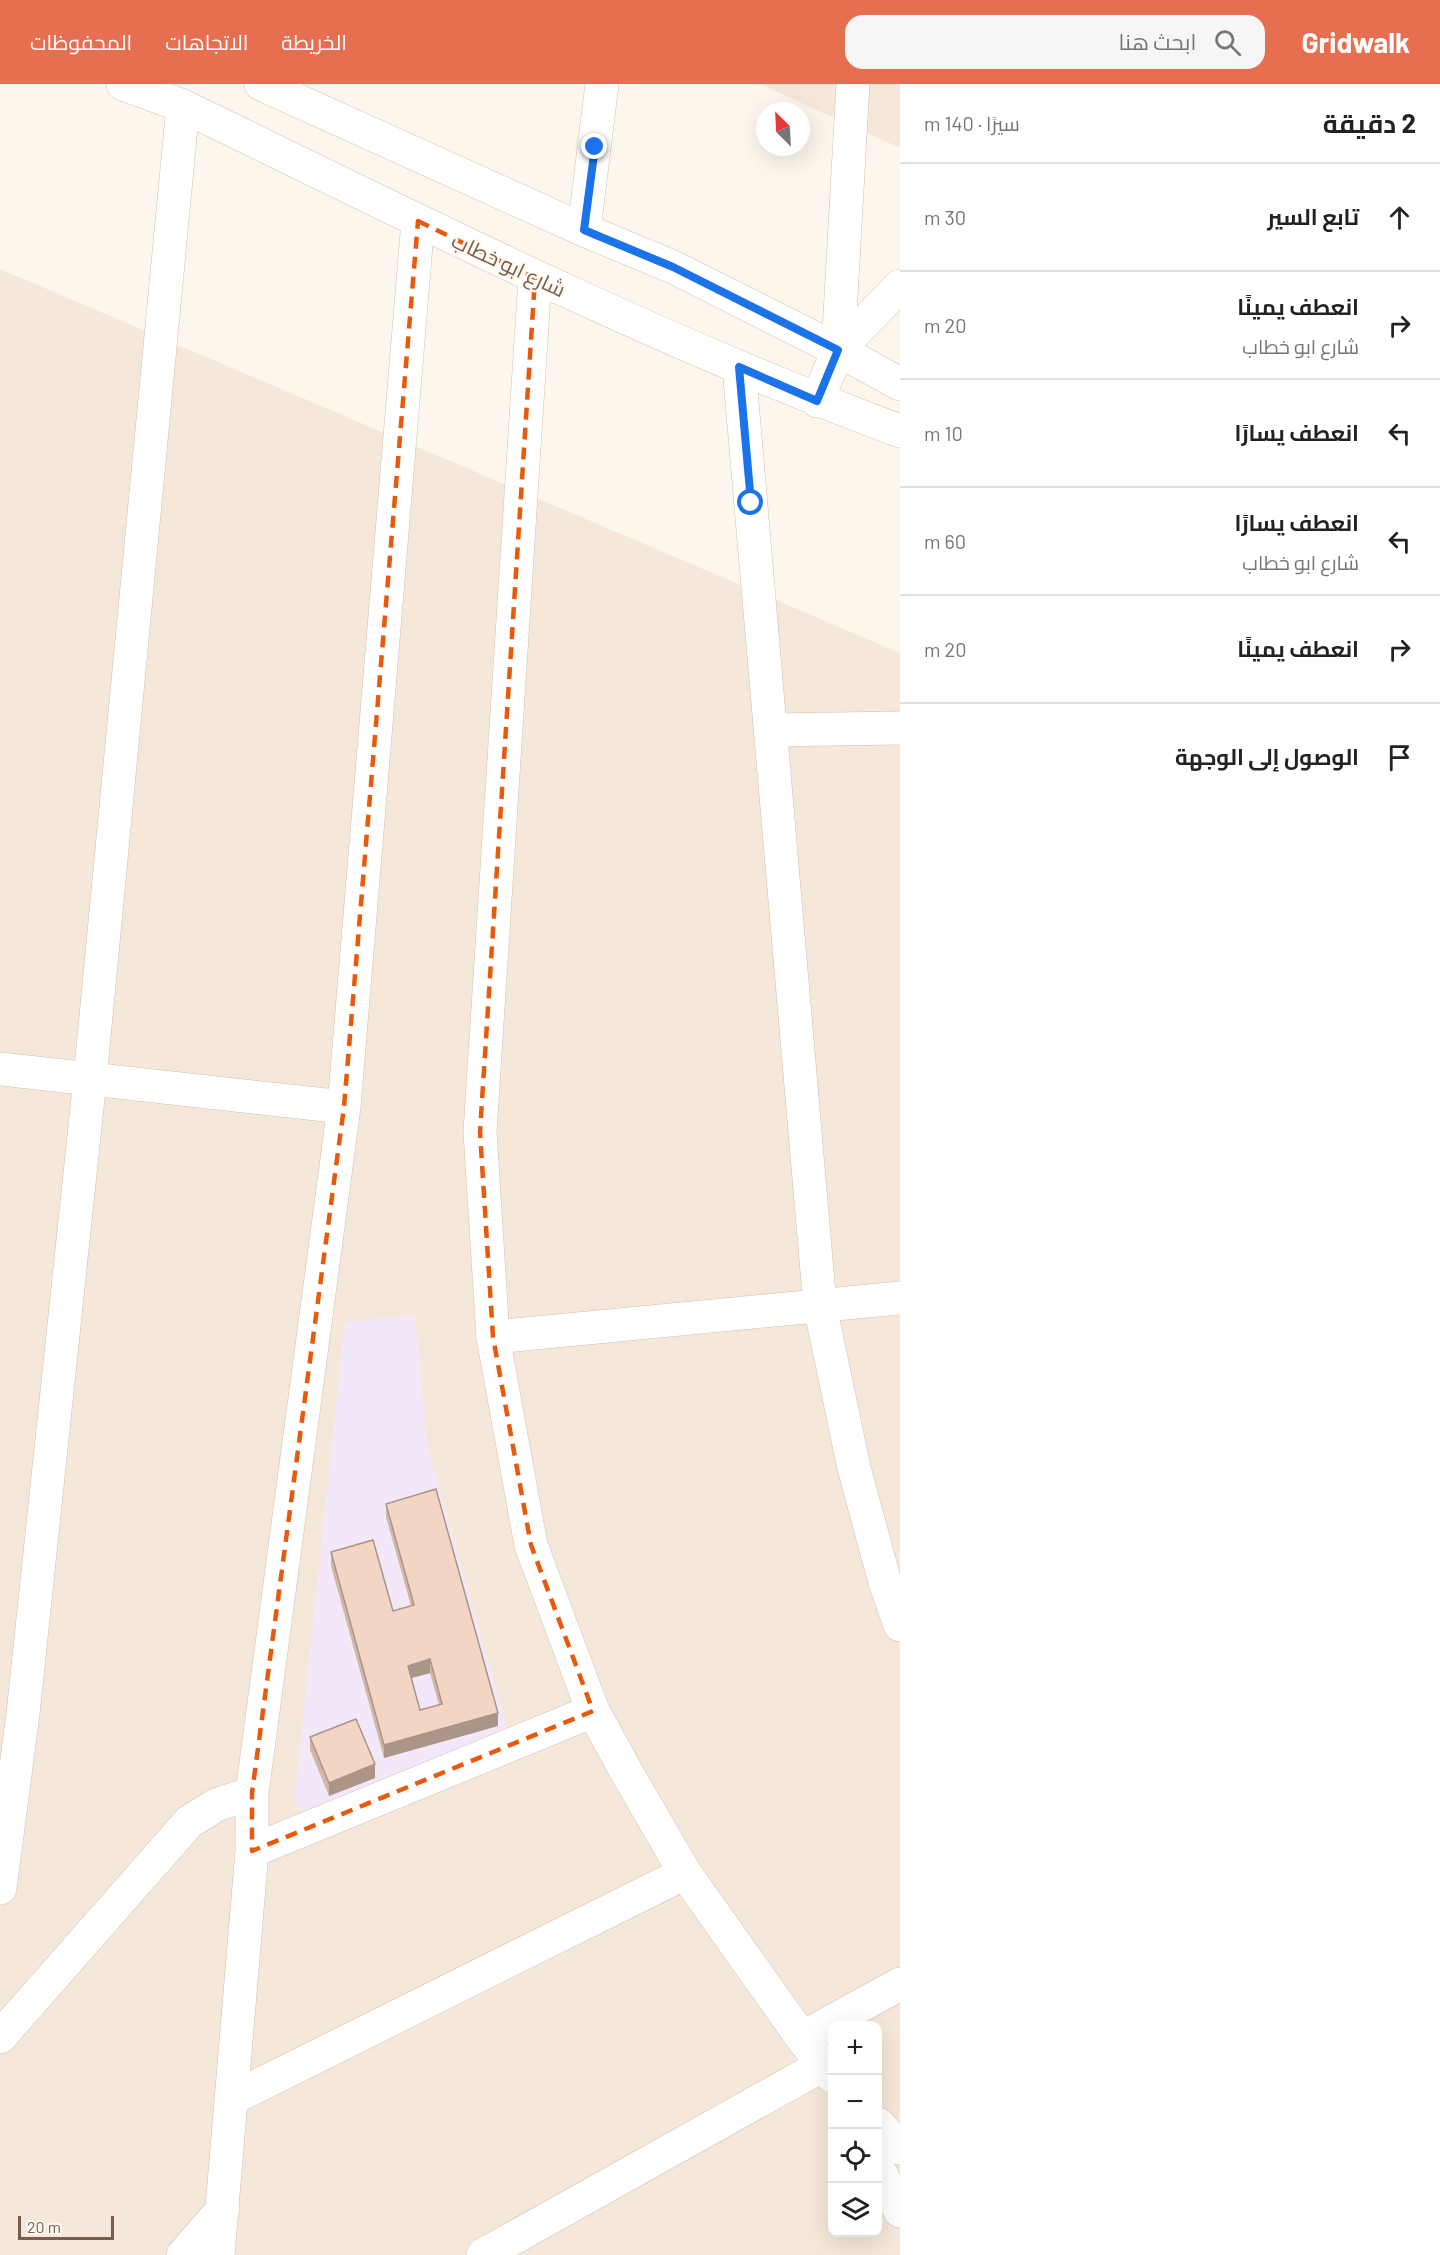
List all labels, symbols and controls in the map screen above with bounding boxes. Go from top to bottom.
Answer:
search box [845,15,1265,69]
text: Gridwalk [1301,25,1410,59]
icon: search [1211,26,1244,59]
text: ابحث هنا [1118,28,1196,54]
text: المحفوظات [30,29,132,54]
text: الاتجاهات [165,29,248,54]
text: الخريطة [281,29,347,54]
north arrow [756,102,810,156]
text: 2 دقيقة [1323,107,1416,138]
text: سيرًا · 140 m [924,111,1020,135]
route end [581,133,607,159]
icon: ahead [1383,201,1416,234]
text: تابع السير [1267,203,1359,229]
text: 30 m [924,205,966,229]
street label: شارع ابو خطاب [447,227,570,304]
text: انعطف يمينًا [1237,293,1359,319]
icon: right [1383,309,1416,342]
text: 20 m [924,313,967,337]
text: شارع ابو خطاب [1242,334,1359,358]
icon: left [1383,417,1416,450]
text: انعطف يسارًا [1235,419,1359,445]
text: 10 m [924,421,963,445]
route start [737,489,763,515]
text: انعطف يسارًا [1235,509,1359,535]
icon: left [1383,525,1416,558]
text: 60 m [924,529,966,553]
text: شارع ابو خطاب [1242,550,1359,574]
icon: right [1383,633,1416,666]
text: انعطف يمينًا [1237,635,1359,661]
text: 20 m [924,637,967,661]
icon: arrive [1383,741,1416,774]
text: الوصول إلى الوجهة [1175,743,1359,769]
map controls [828,2021,882,2237]
button: + [828,2021,882,2075]
button: − [828,2075,882,2129]
button: locate [828,2129,882,2183]
button: layers [828,2183,882,2237]
scale bar [18,2213,114,2240]
text: 20 m [27,2217,61,2236]

